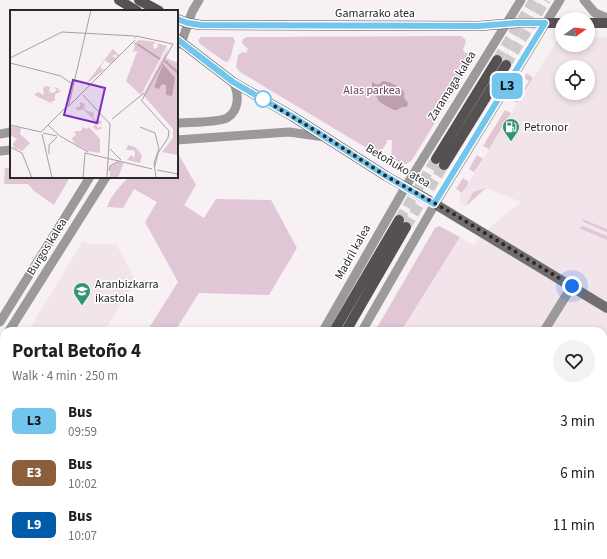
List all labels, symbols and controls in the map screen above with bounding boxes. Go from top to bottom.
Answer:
street label: Gamarrako atea [335,5,415,22]
inset map [10,10,178,178]
north arrow [555,12,595,52]
map controls [555,12,595,100]
street label: Zaramaga kalea [424,48,480,124]
button: locate [555,60,595,100]
line badge: L3 [489,73,525,99]
text: L3 [500,76,514,96]
park label: Alas parkea [343,82,401,99]
unlabelled marker [254,90,272,108]
fuel station icon: Petronor [501,117,521,142]
place label: Petronor [524,119,569,136]
street label: Betoñuko atea [362,140,434,192]
street label: Burgos kalea [23,215,71,279]
street label: Madril kalea [331,221,375,283]
place label: Aranbizkarra ikastola [95,276,159,307]
your location [562,276,582,296]
school or university icon: Aranbizkarra ikastola [72,281,92,306]
text: Portal Betoño 4 [12,338,141,365]
button: heart [553,340,595,382]
text: Walk · 4 min · 250 m [12,367,118,385]
text: Bus [68,402,92,423]
text: L3 [27,411,41,431]
text: 3 min [560,411,595,432]
text: 09:59 [68,423,97,441]
text: Bus [68,454,92,475]
text: E3 [26,463,42,483]
text: 6 min [560,463,595,484]
text: 10:02 [68,475,97,493]
text: Bus [68,506,92,527]
text: L9 [27,515,41,535]
text: 11 min [553,515,595,536]
text: 10:07 [68,527,97,545]

